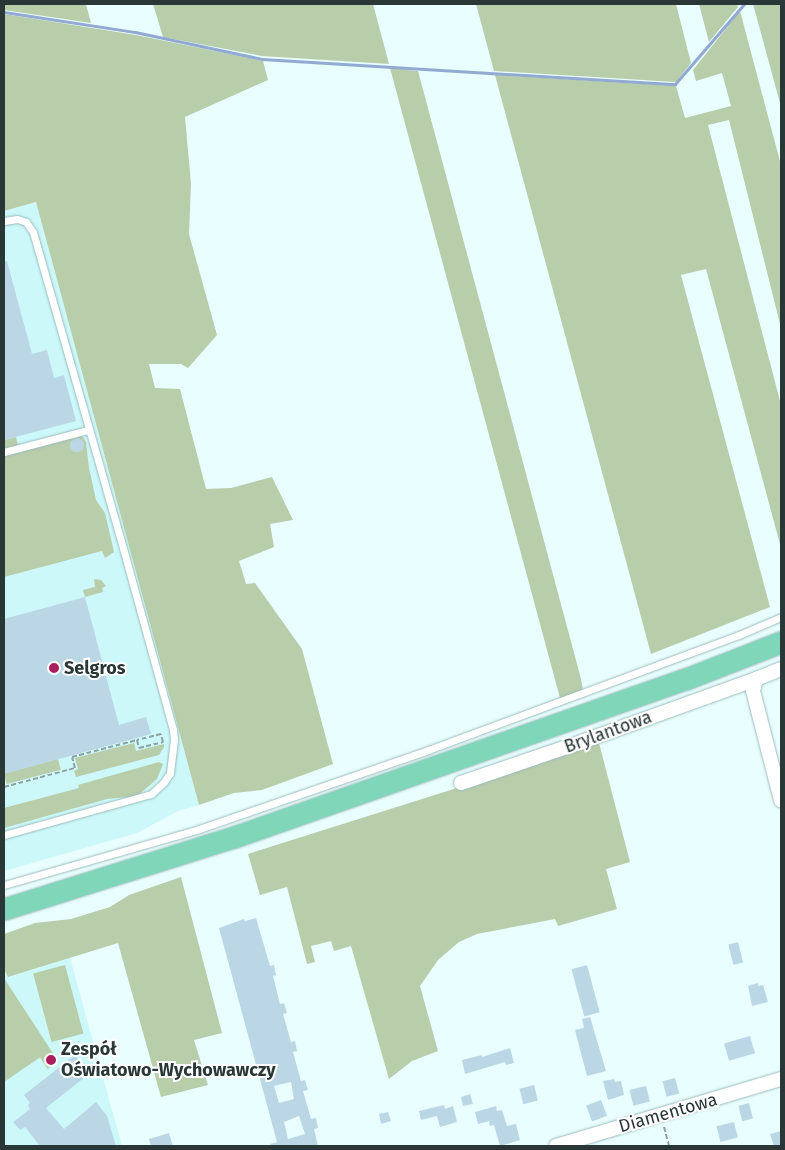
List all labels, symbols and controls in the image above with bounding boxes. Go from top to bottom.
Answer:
place label: Selgros [64,657,125,679]
marker: Selgros [48,662,60,674]
street label: Brylantowa [561,706,655,758]
place label: Zespół Oświatowo-Wychowawczy [61,1039,275,1082]
marker: Zespół Oświatowo-Wychowawczy [45,1054,57,1066]
street label: Diamentowa [616,1089,720,1137]

